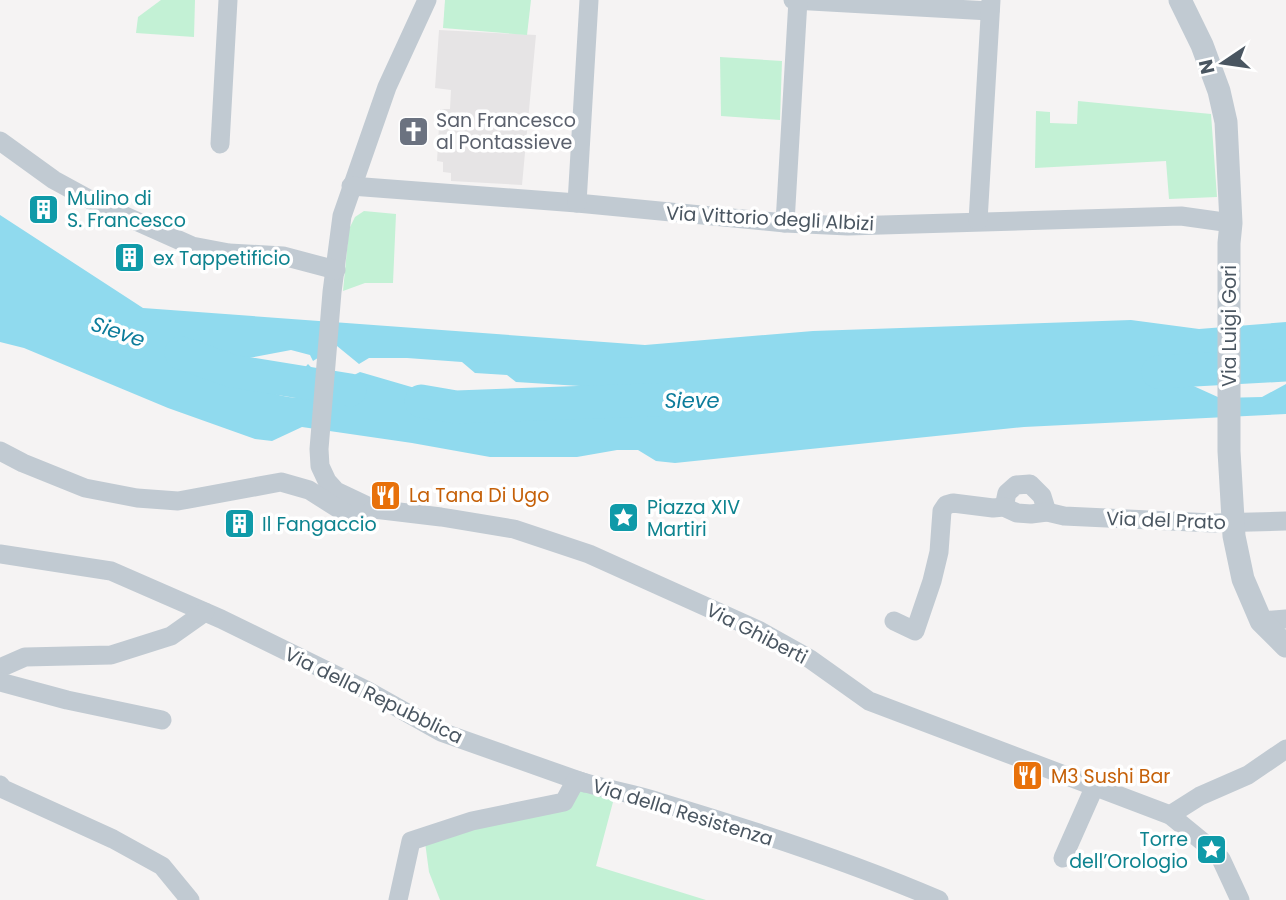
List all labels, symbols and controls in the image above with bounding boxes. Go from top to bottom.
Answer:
north arrow [1188,28,1258,98]
text: N [1192,57,1222,77]
place label: San Francesco al Pontassieve [436,107,576,156]
church icon: San Francesco al Pontassieve [396,114,430,148]
place label: Mulino di S. Francesco [67,185,186,234]
building icon: Mulino di S. Francesco [27,192,61,226]
street label: Via Vittorio degli Albizi [665,200,875,237]
building icon: ex Tappetificio [113,241,147,275]
place label: ex Tappetificio [153,245,290,272]
street label: Via Luigi Gori [1216,265,1243,387]
water label: Sieve [87,309,149,354]
water label: Sieve [664,386,720,415]
restaurant icon: La Tana Di Ugo [369,478,403,512]
place label: La Tana Di Ugo [409,482,549,509]
place label: Piazza XIV Martiri [647,494,740,543]
place icon: Piazza XIV Martiri [607,501,641,535]
street label: Via del Prato [1106,505,1226,536]
building icon: Il Fangaccio [222,507,256,541]
place label: Il Fangaccio [262,511,377,538]
street label: Via Ghiberti [701,596,812,671]
street label: Via della Repubblica [280,641,467,750]
restaurant icon: M3 Sushi Bar [1011,759,1045,793]
place label: M3 Sushi Bar [1051,763,1170,790]
street label: Via della Resistenza [589,772,776,853]
place label: Torre dell’Orologio [1069,826,1188,875]
place icon: Torre dell’Orologio [1194,833,1228,867]

